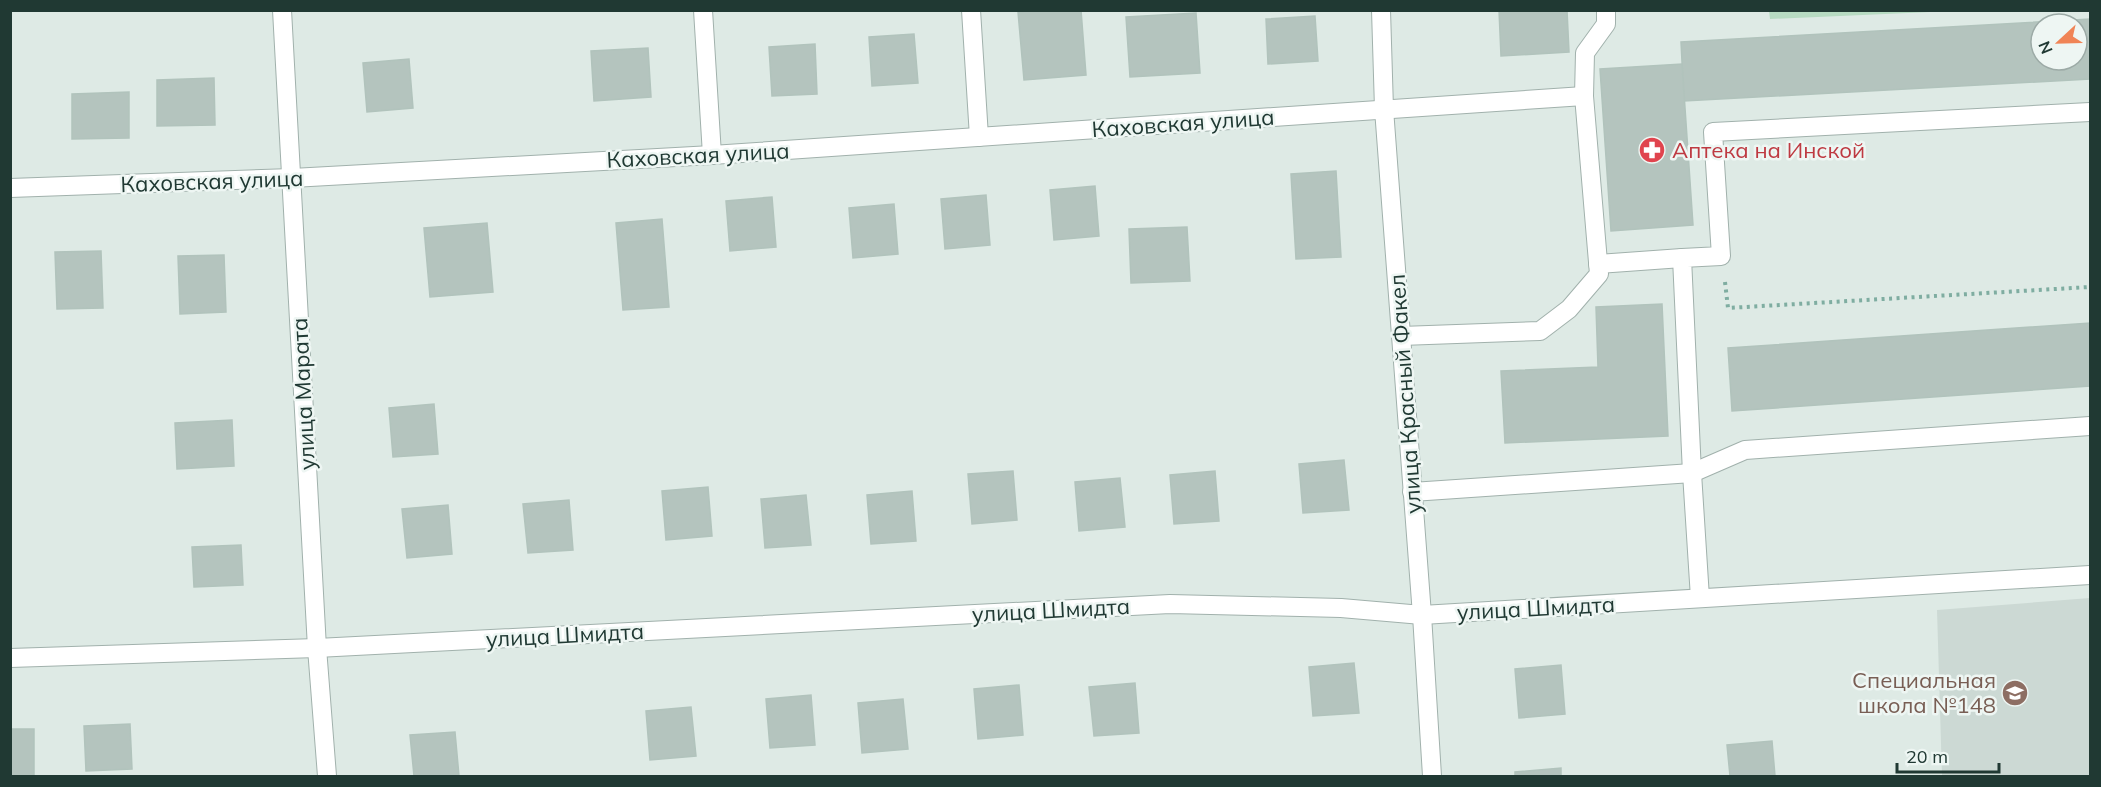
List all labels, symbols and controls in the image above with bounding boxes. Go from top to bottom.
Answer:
north arrow [2029,12,2089,72]
text: N [2034,38,2057,57]
street label: Каховская улица [1091,103,1275,143]
pharmacy icon: Аптека на Инской [1637,135,1667,165]
street label: Каховская улица [606,136,790,174]
place label: Аптека на Инской [1672,136,1865,164]
street label: Каховская улица [120,164,304,198]
street label: улица Красный Факел [1383,273,1427,515]
street label: улица Марата [285,317,321,471]
street label: улица Шмидта [1456,590,1616,626]
street label: улица Шмидта [971,592,1131,628]
street label: улица Шмидта [485,617,645,653]
place label: Специальная школа №148 [1852,666,1996,719]
school or university icon: Специальная школа №148 [2000,678,2030,708]
scale bar [1897,736,1999,774]
text: 20 m [1906,745,1948,768]

